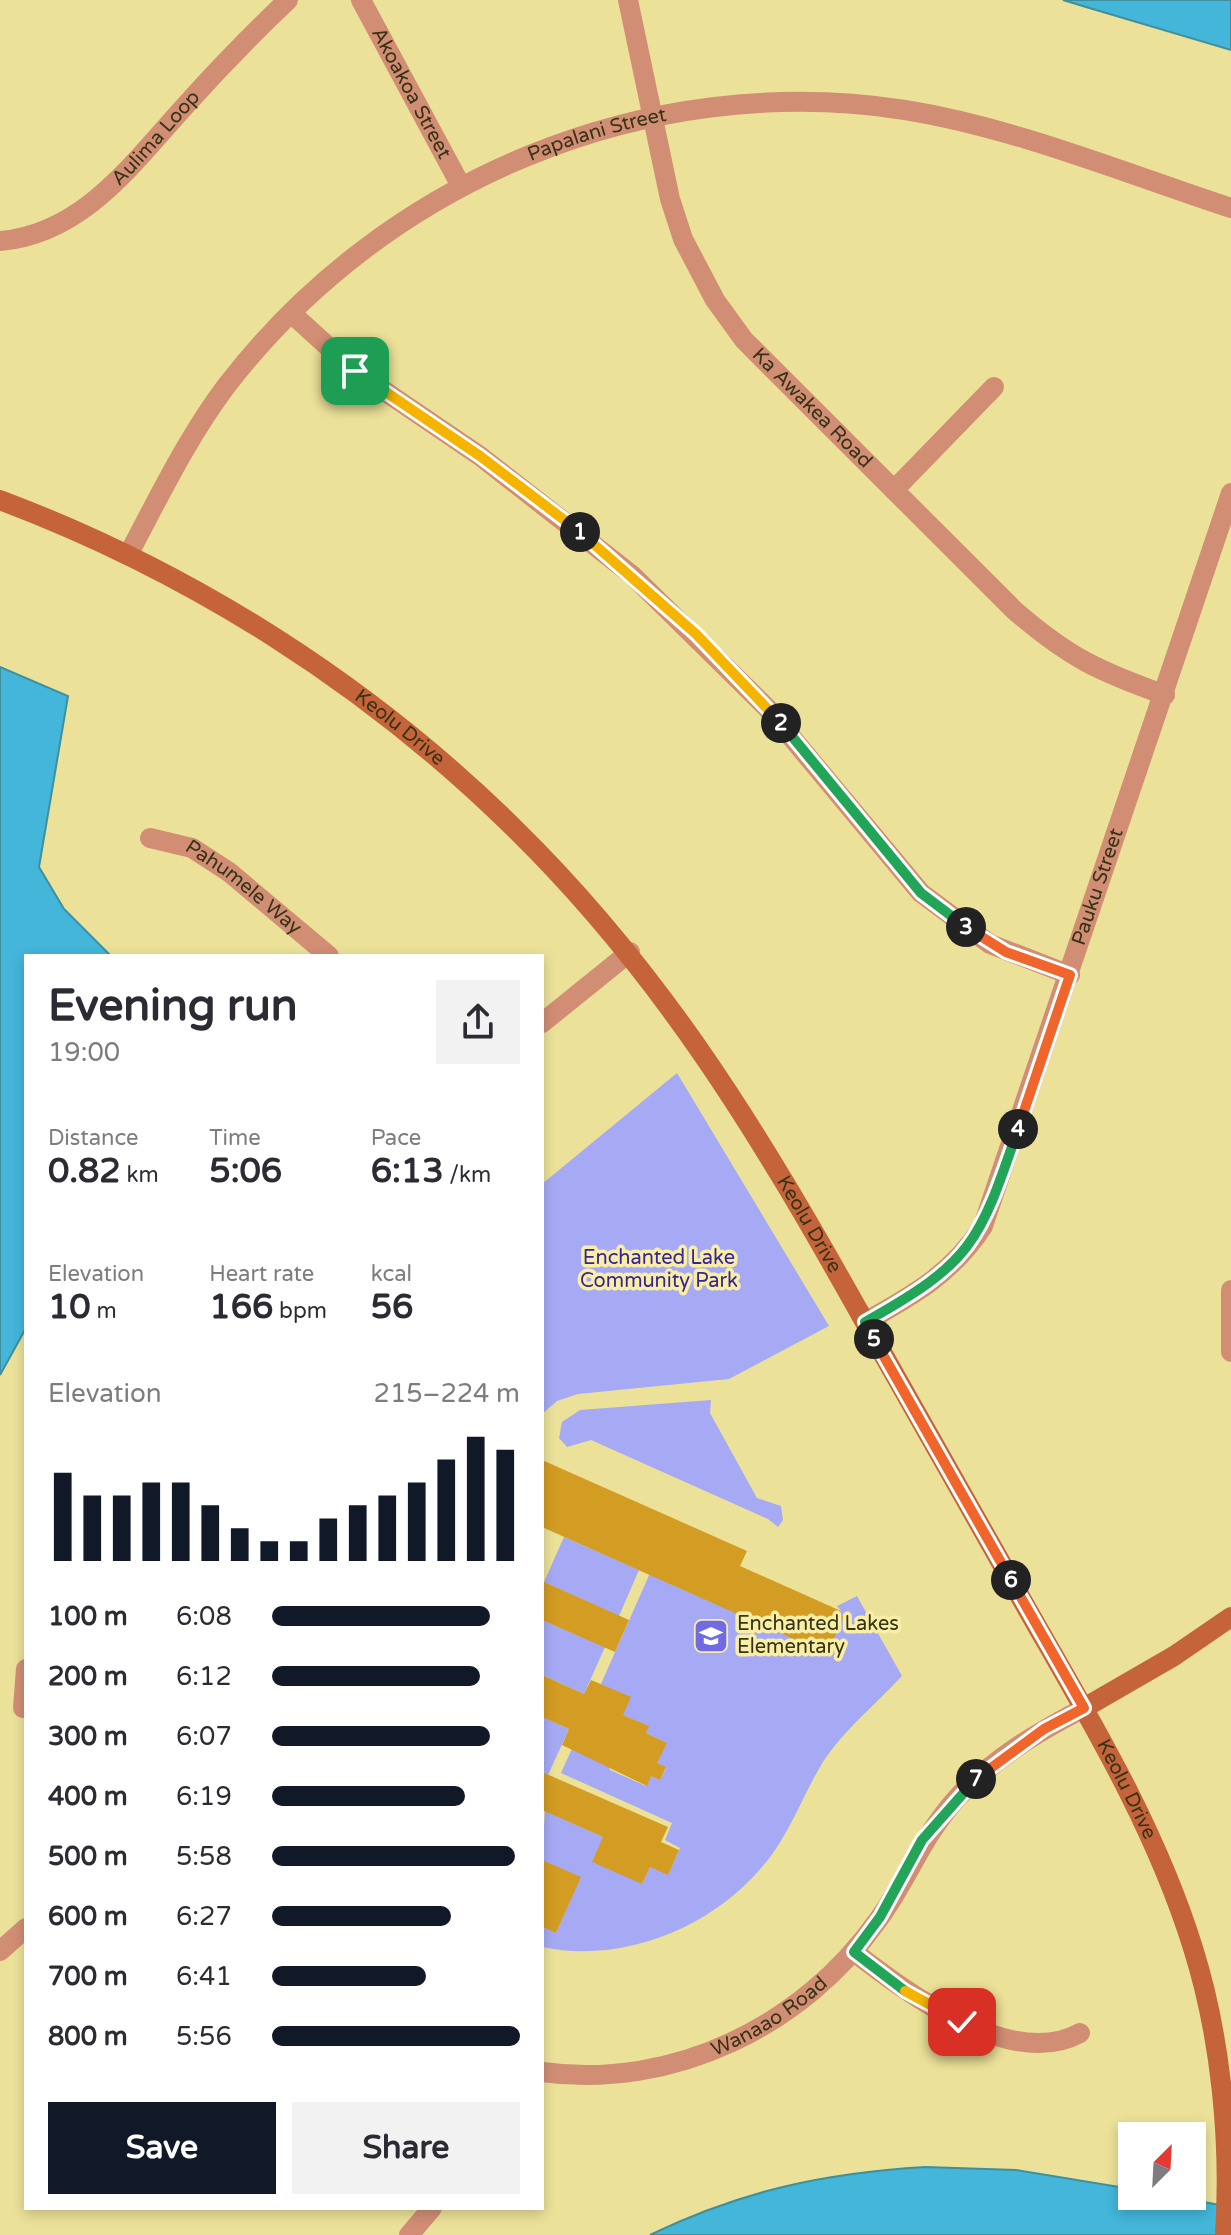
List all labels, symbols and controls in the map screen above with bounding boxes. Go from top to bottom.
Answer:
street label: Akoakoa Street [366,24,456,163]
street label: Aulima Loop [107,85,205,191]
street label: Papalani Street [524,103,669,167]
pin [321,337,389,405]
street label: Ka Awakea Road [747,343,877,473]
icon: arrive [333,349,377,393]
pin: 1 [560,512,600,552]
text: 1 [573,519,587,545]
street label: Keolu Drive [350,684,450,771]
pin: 2 [761,703,801,743]
text: 2 [774,710,788,736]
street label: Pauku Street [1067,825,1129,948]
street label: Pahumele Way [181,835,307,940]
pin: 3 [946,907,986,947]
text: 3 [959,914,973,940]
text: Evening run [48,980,297,1033]
button: share [436,980,520,1064]
text: 19:00 [48,1037,120,1068]
pin: 4 [998,1109,1038,1149]
text: 4 [1011,1116,1025,1142]
text: Distance [48,1125,139,1151]
text: Time [209,1125,261,1151]
text: Pace [371,1125,421,1151]
text: 0.82 [48,1151,121,1192]
text: 5:06 [209,1151,282,1192]
text: 6:13 [371,1151,444,1192]
text: km [121,1162,159,1188]
text: /km [444,1162,491,1188]
street label: Keolu Drive [771,1172,847,1277]
park label: Enchanted Lake Community Park [580,1246,738,1293]
text: Elevation [48,1261,144,1287]
text: Heart rate [209,1261,314,1287]
text: kcal [371,1261,412,1287]
text: 10 [48,1287,91,1328]
text: 166 [209,1287,273,1328]
text: 56 [371,1287,413,1328]
text: m [91,1298,117,1324]
text: bpm [273,1298,327,1324]
pin: 5 [854,1319,894,1359]
text: 5 [867,1326,881,1352]
text: Elevation [48,1378,162,1409]
text: 215–224 m [374,1378,520,1409]
pin: 6 [991,1560,1031,1600]
text: 6 [1004,1567,1018,1593]
text: 100 m [48,1601,128,1632]
text: 6:08 [176,1601,232,1632]
place label: Enchanted Lakes Elementary [737,1612,899,1659]
school or university icon: Enchanted Lakes Elementary [692,1617,730,1655]
text: 200 m [48,1661,128,1692]
text: 6:12 [176,1661,232,1692]
text: 300 m [48,1721,128,1752]
text: 6:07 [176,1721,232,1752]
street label: Keolu Drive [1091,1735,1162,1843]
pin: 7 [956,1759,996,1799]
text: 7 [969,1766,983,1792]
text: 400 m [48,1781,128,1812]
text: 6:19 [176,1781,232,1812]
text: 500 m [48,1841,128,1872]
text: 5:58 [176,1841,232,1872]
text: 600 m [48,1901,128,1932]
text: 6:27 [176,1901,232,1932]
text: 700 m [48,1961,128,1992]
text: 6:41 [176,1961,232,1992]
street label: Wanaao Road [708,1971,832,2062]
pin [928,1988,996,2056]
icon: check [940,2000,984,2044]
text: 800 m [48,2021,128,2052]
text: 5:56 [176,2021,232,2052]
button: Save [48,2102,276,2194]
button: Share [292,2102,520,2194]
north arrow [1118,2122,1206,2210]
map controls [1118,2122,1206,2210]

